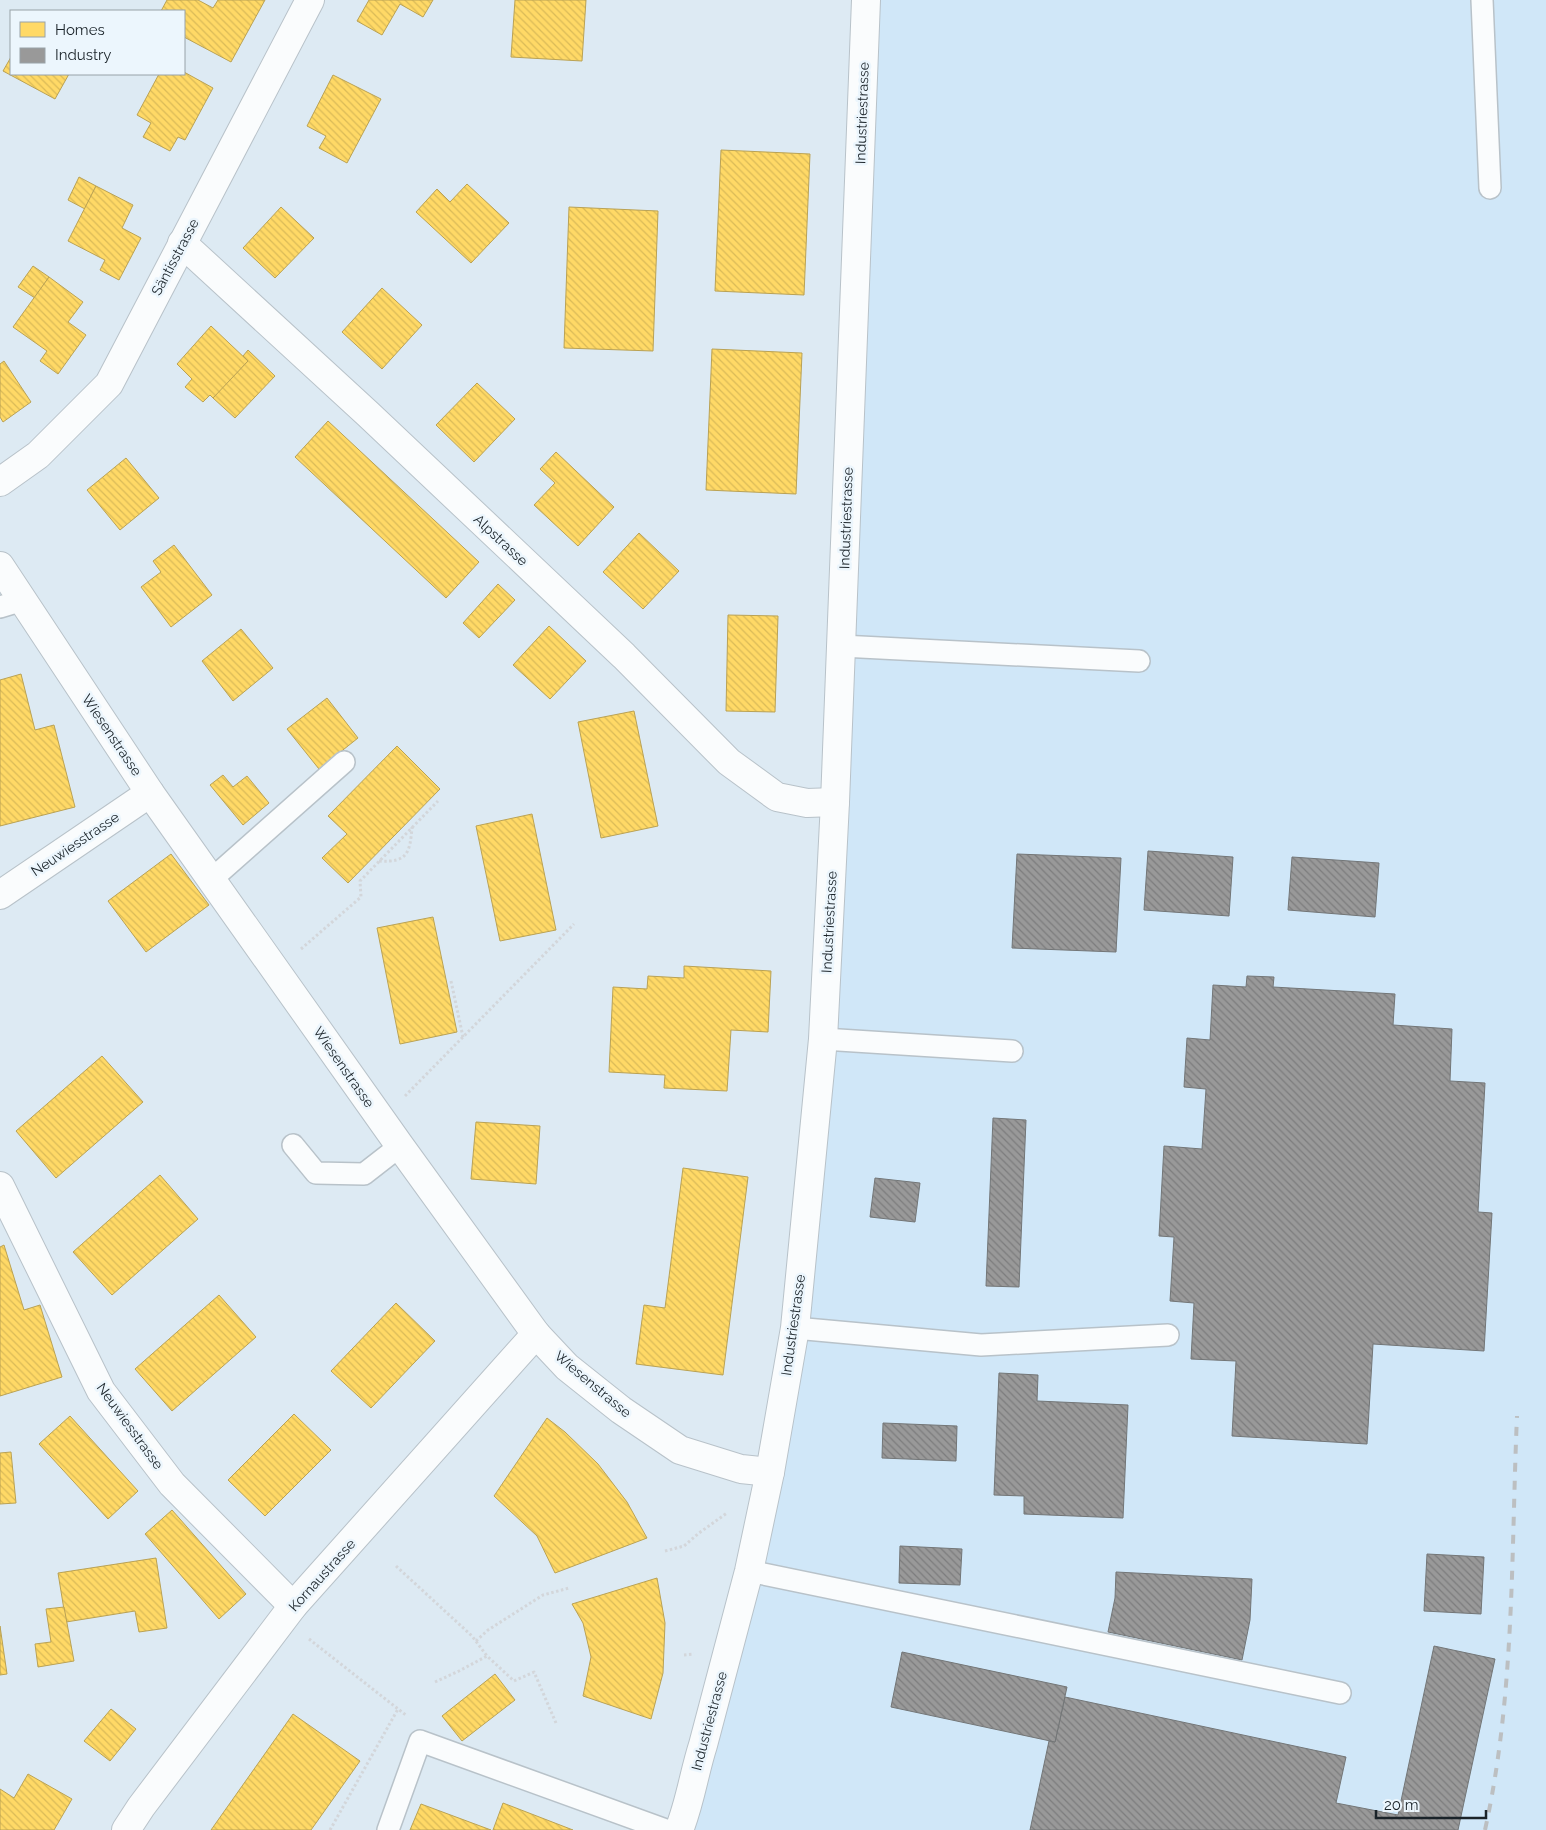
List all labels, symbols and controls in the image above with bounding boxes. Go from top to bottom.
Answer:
legend [10,10,185,75]
text: Homes [55,21,105,39]
text: Industry [55,46,111,64]
street label: Industriestrasse [852,62,872,164]
street label: Säntisstrasse [148,216,202,298]
street label: Industriestrasse [836,467,856,569]
street label: Alpstrasse [471,511,531,569]
street label: Wiesenstrasse [79,691,145,779]
street label: Neuwiesstrasse [28,809,122,879]
street label: Industriestrasse [818,871,840,973]
street label: Wiesenstrasse [310,1024,378,1110]
street label: Industriestrasse [778,1273,808,1377]
street label: Wiesenstrasse [552,1347,634,1421]
street label: Neuwiesstrasse [93,1380,167,1472]
street label: Kornaustrasse [285,1536,359,1614]
street label: Industriestrasse [688,1670,730,1772]
scale bar [1376,1788,1486,1820]
text: 20 m [1384,1796,1419,1814]

